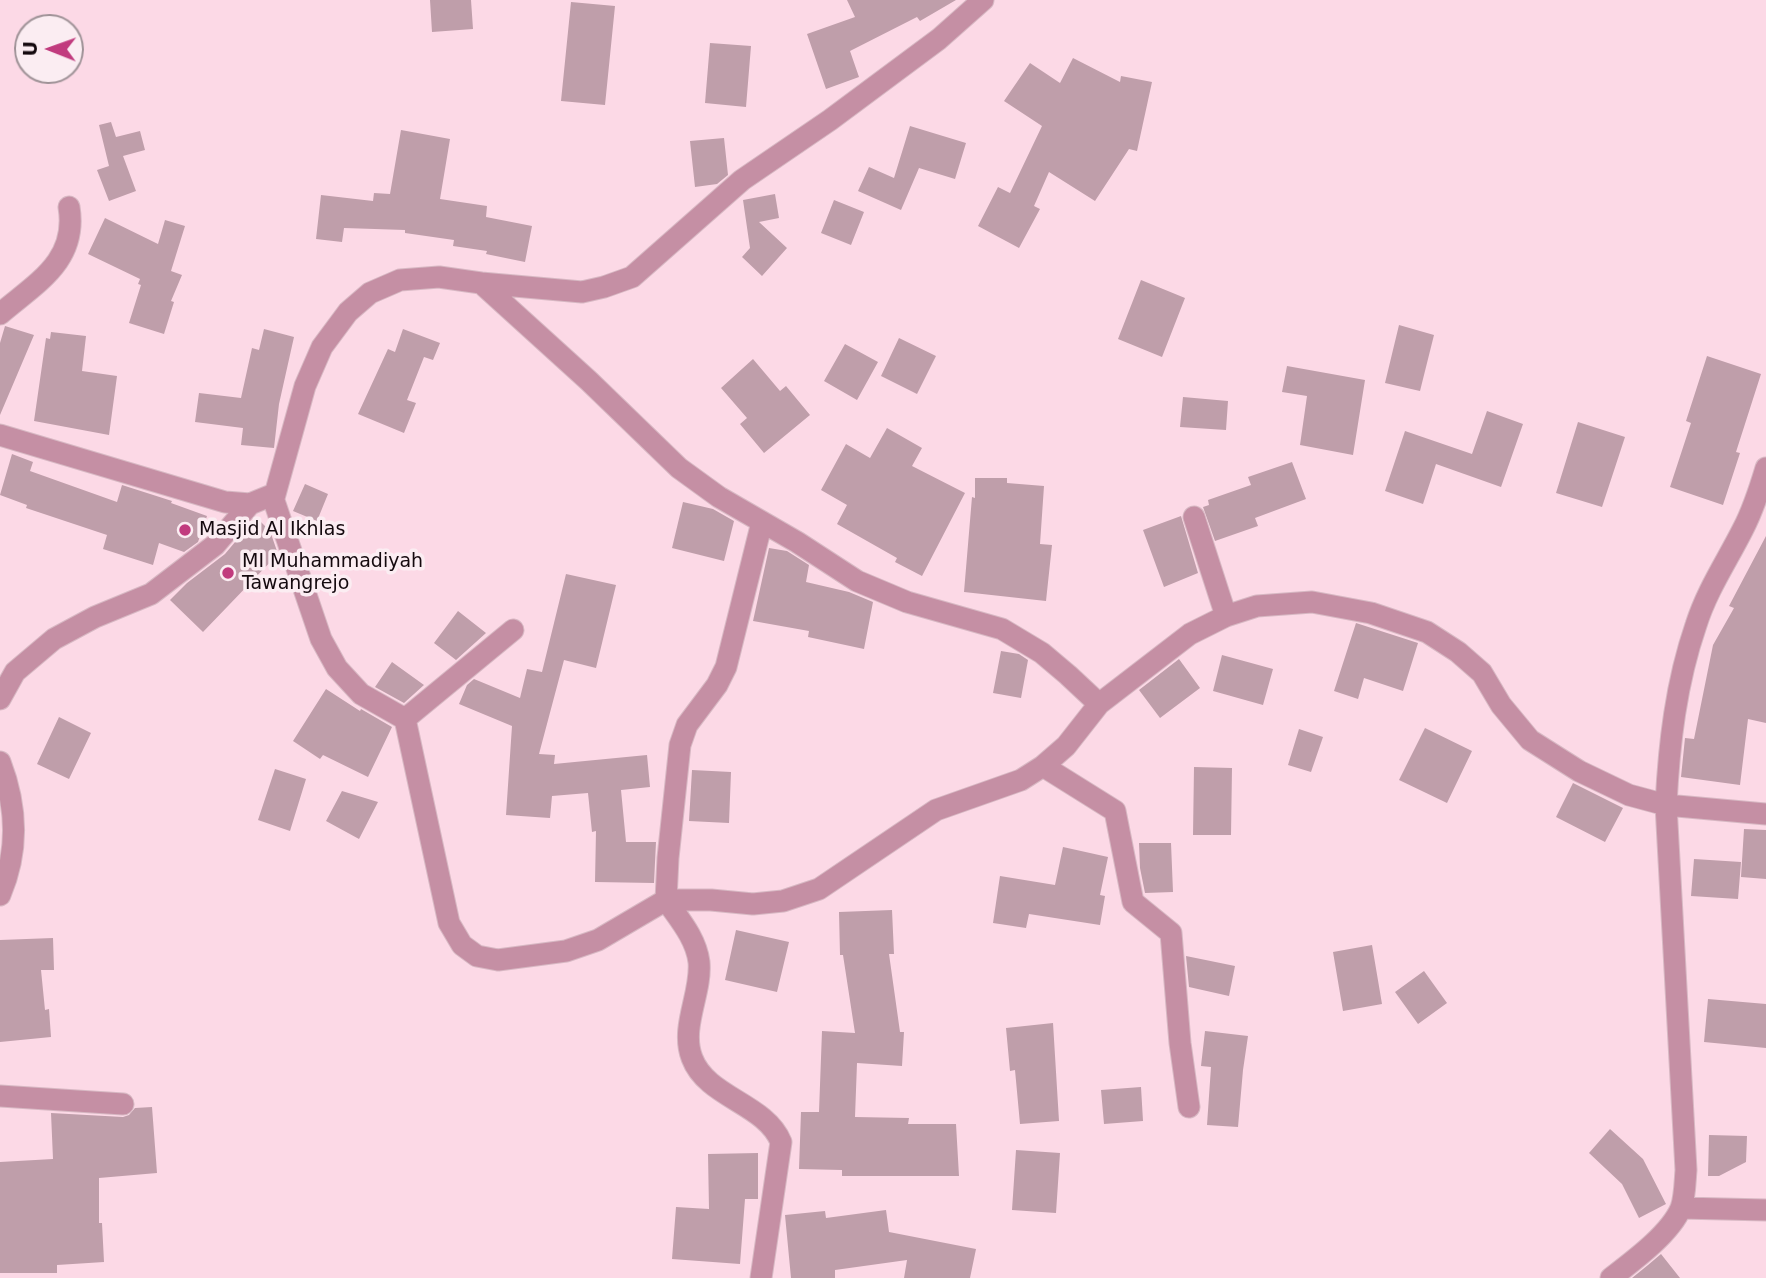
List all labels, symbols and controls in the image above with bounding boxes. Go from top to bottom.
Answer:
north arrow [14,14,84,84]
text: U [19,41,41,57]
place label: Masjid Al Ikhlas [199,519,345,541]
marker: Masjid Al Ikhlas [177,522,193,538]
place label: MI Muhammadiyah Tawangrejo [242,551,423,595]
marker: MI Muhammadiyah Tawangrejo [220,565,236,581]

